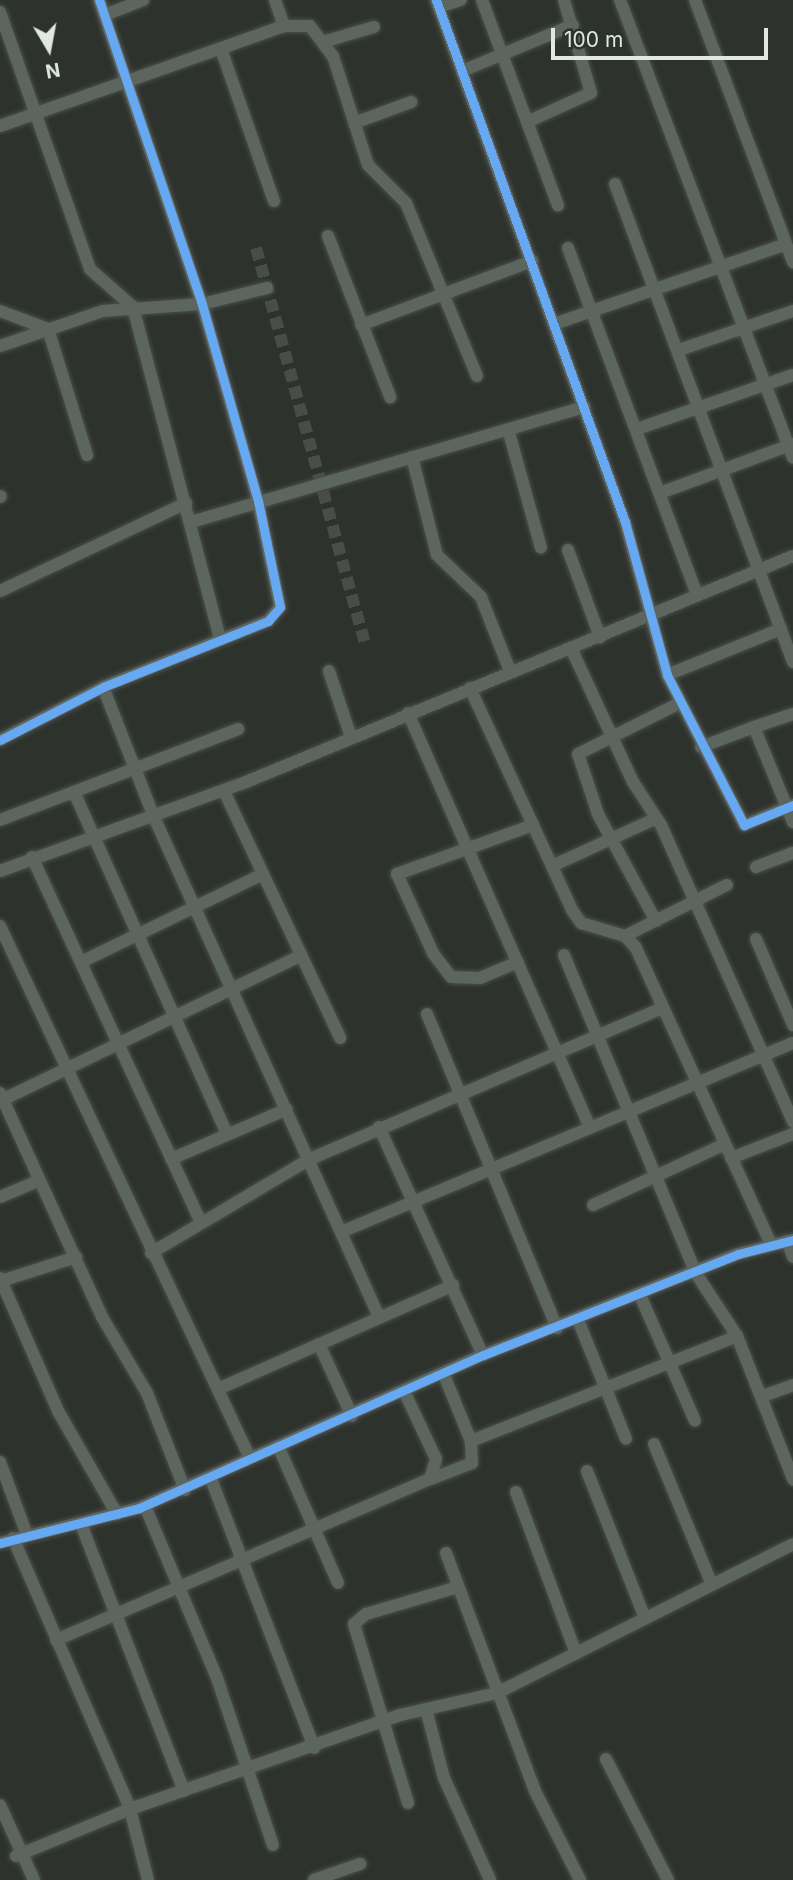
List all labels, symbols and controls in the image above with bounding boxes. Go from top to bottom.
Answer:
north arrow [14,14,84,84]
scale bar [555,14,772,58]
text: 100 m [564,27,623,52]
text: N [44,58,62,83]

